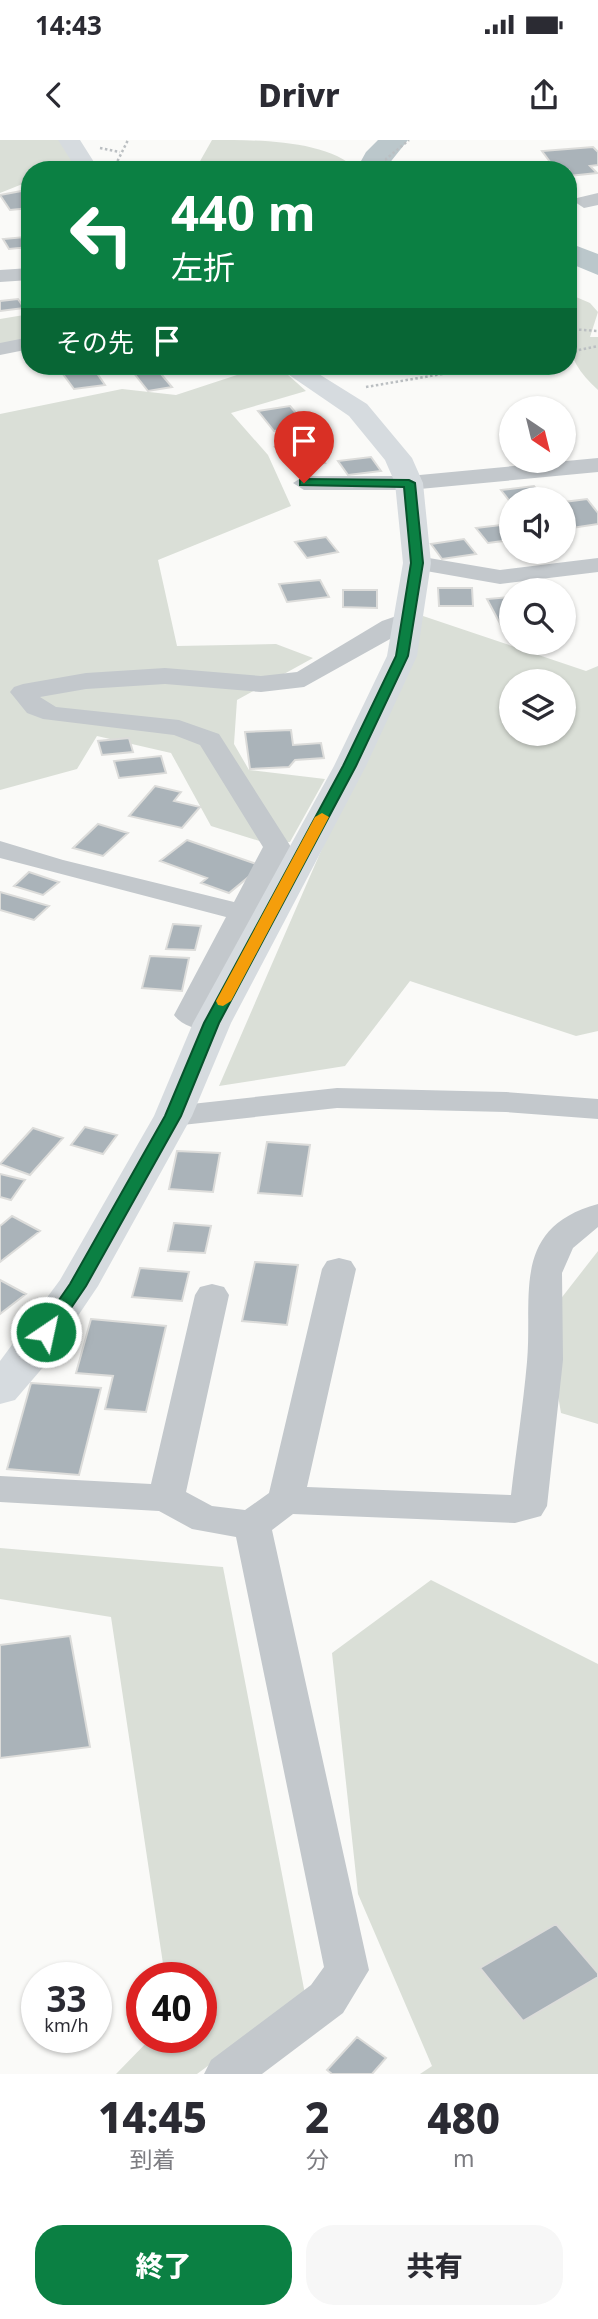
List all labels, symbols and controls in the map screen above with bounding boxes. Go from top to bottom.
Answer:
text: 14:43 [35,7,102,43]
text: Drivr [258,73,340,116]
icon: back [35,76,73,114]
icon: share [525,76,563,114]
text: 440 m [171,179,316,245]
icon: left [56,189,147,280]
text: 左折 [171,245,235,288]
icon: arrive [148,322,186,360]
text: その先 [56,324,134,360]
north arrow [499,396,576,472]
map controls [499,396,576,746]
pin [274,411,334,483]
icon: arrive [285,422,323,460]
button: sound [499,487,576,564]
button: search [499,578,576,655]
button: layers [499,669,576,746]
position arrow [9,1295,83,1369]
speed limit sign: 40 [126,1962,217,2053]
text: 33 [46,1975,87,2022]
text: km/h [44,2013,89,2037]
text: 14:45 [98,2088,207,2145]
text: 2 [305,2088,329,2145]
text: 480 [427,2089,500,2146]
text: m [453,2142,474,2174]
text: 到着 [129,2143,175,2175]
text: 分 [306,2143,329,2175]
button: 終了 [35,2225,292,2305]
button: 共有 [306,2225,563,2305]

